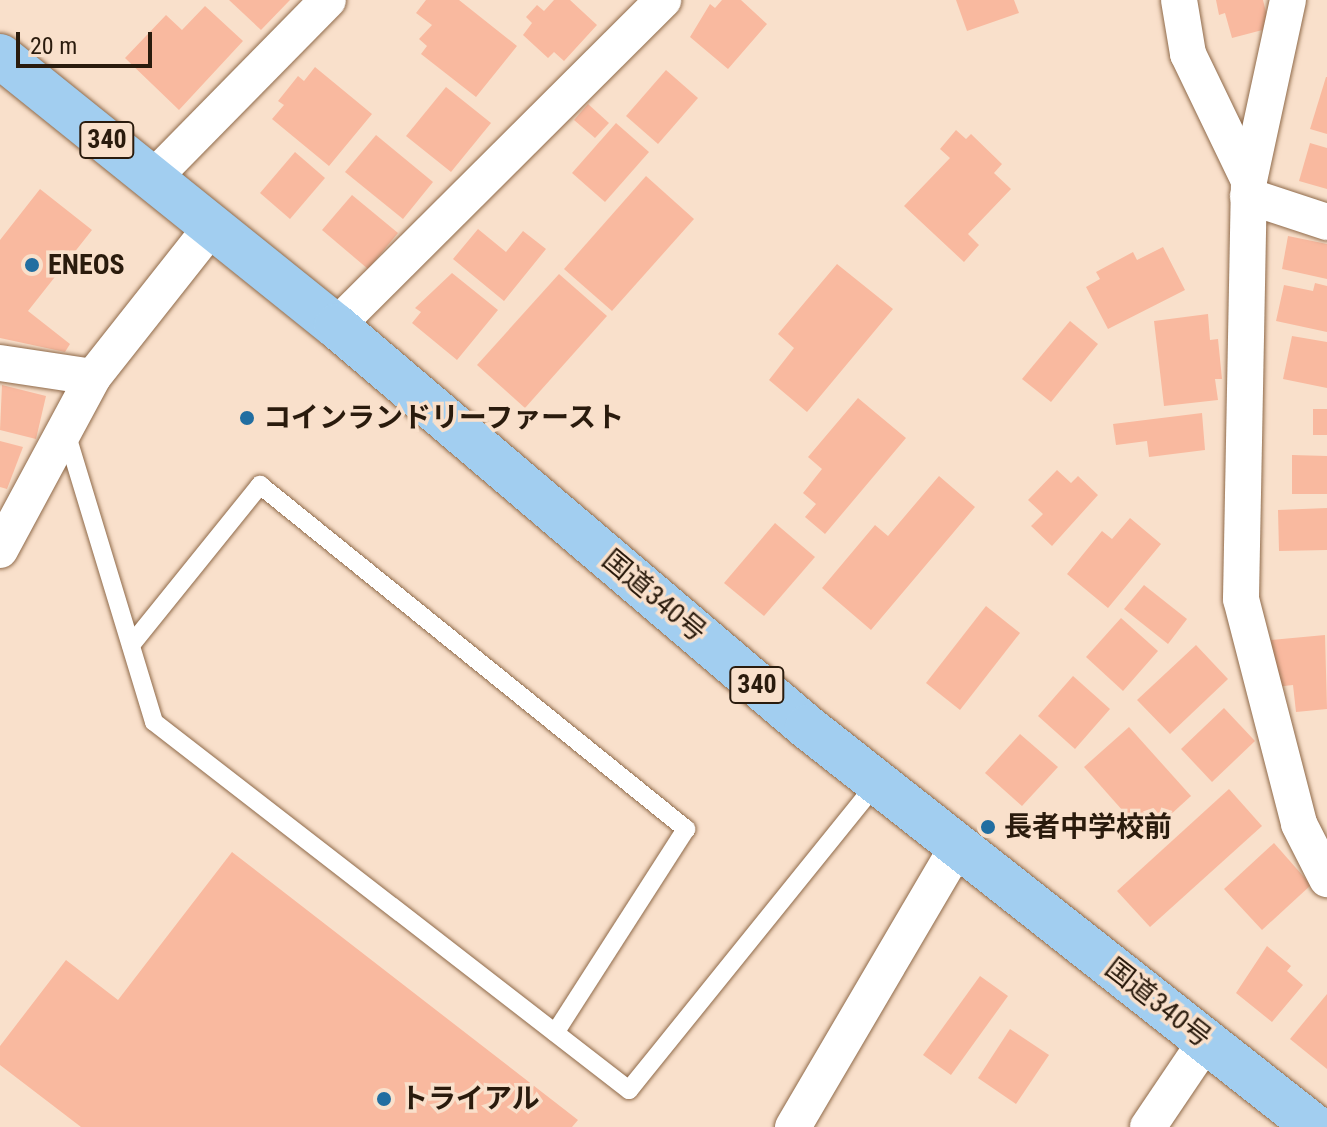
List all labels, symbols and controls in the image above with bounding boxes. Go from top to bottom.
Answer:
scale bar [20,16,156,66]
text: 20 m [30,32,77,60]
road number: 340 [79,118,135,162]
place label: ENEOS [48,248,125,282]
marker: ENEOS [23,256,41,274]
place label: コインランドリーファースト [263,401,627,435]
marker: コインランドリーファースト [238,409,256,427]
street label: 国道340号 [595,543,713,649]
road number: 340 [729,663,785,707]
place label: 長者中学校前 [1004,810,1172,844]
marker: 長者中学校前 [979,818,997,836]
street label: 国道340号 [1098,951,1218,1055]
place label: トライアル [400,1082,540,1116]
marker: トライアル [375,1090,393,1108]

